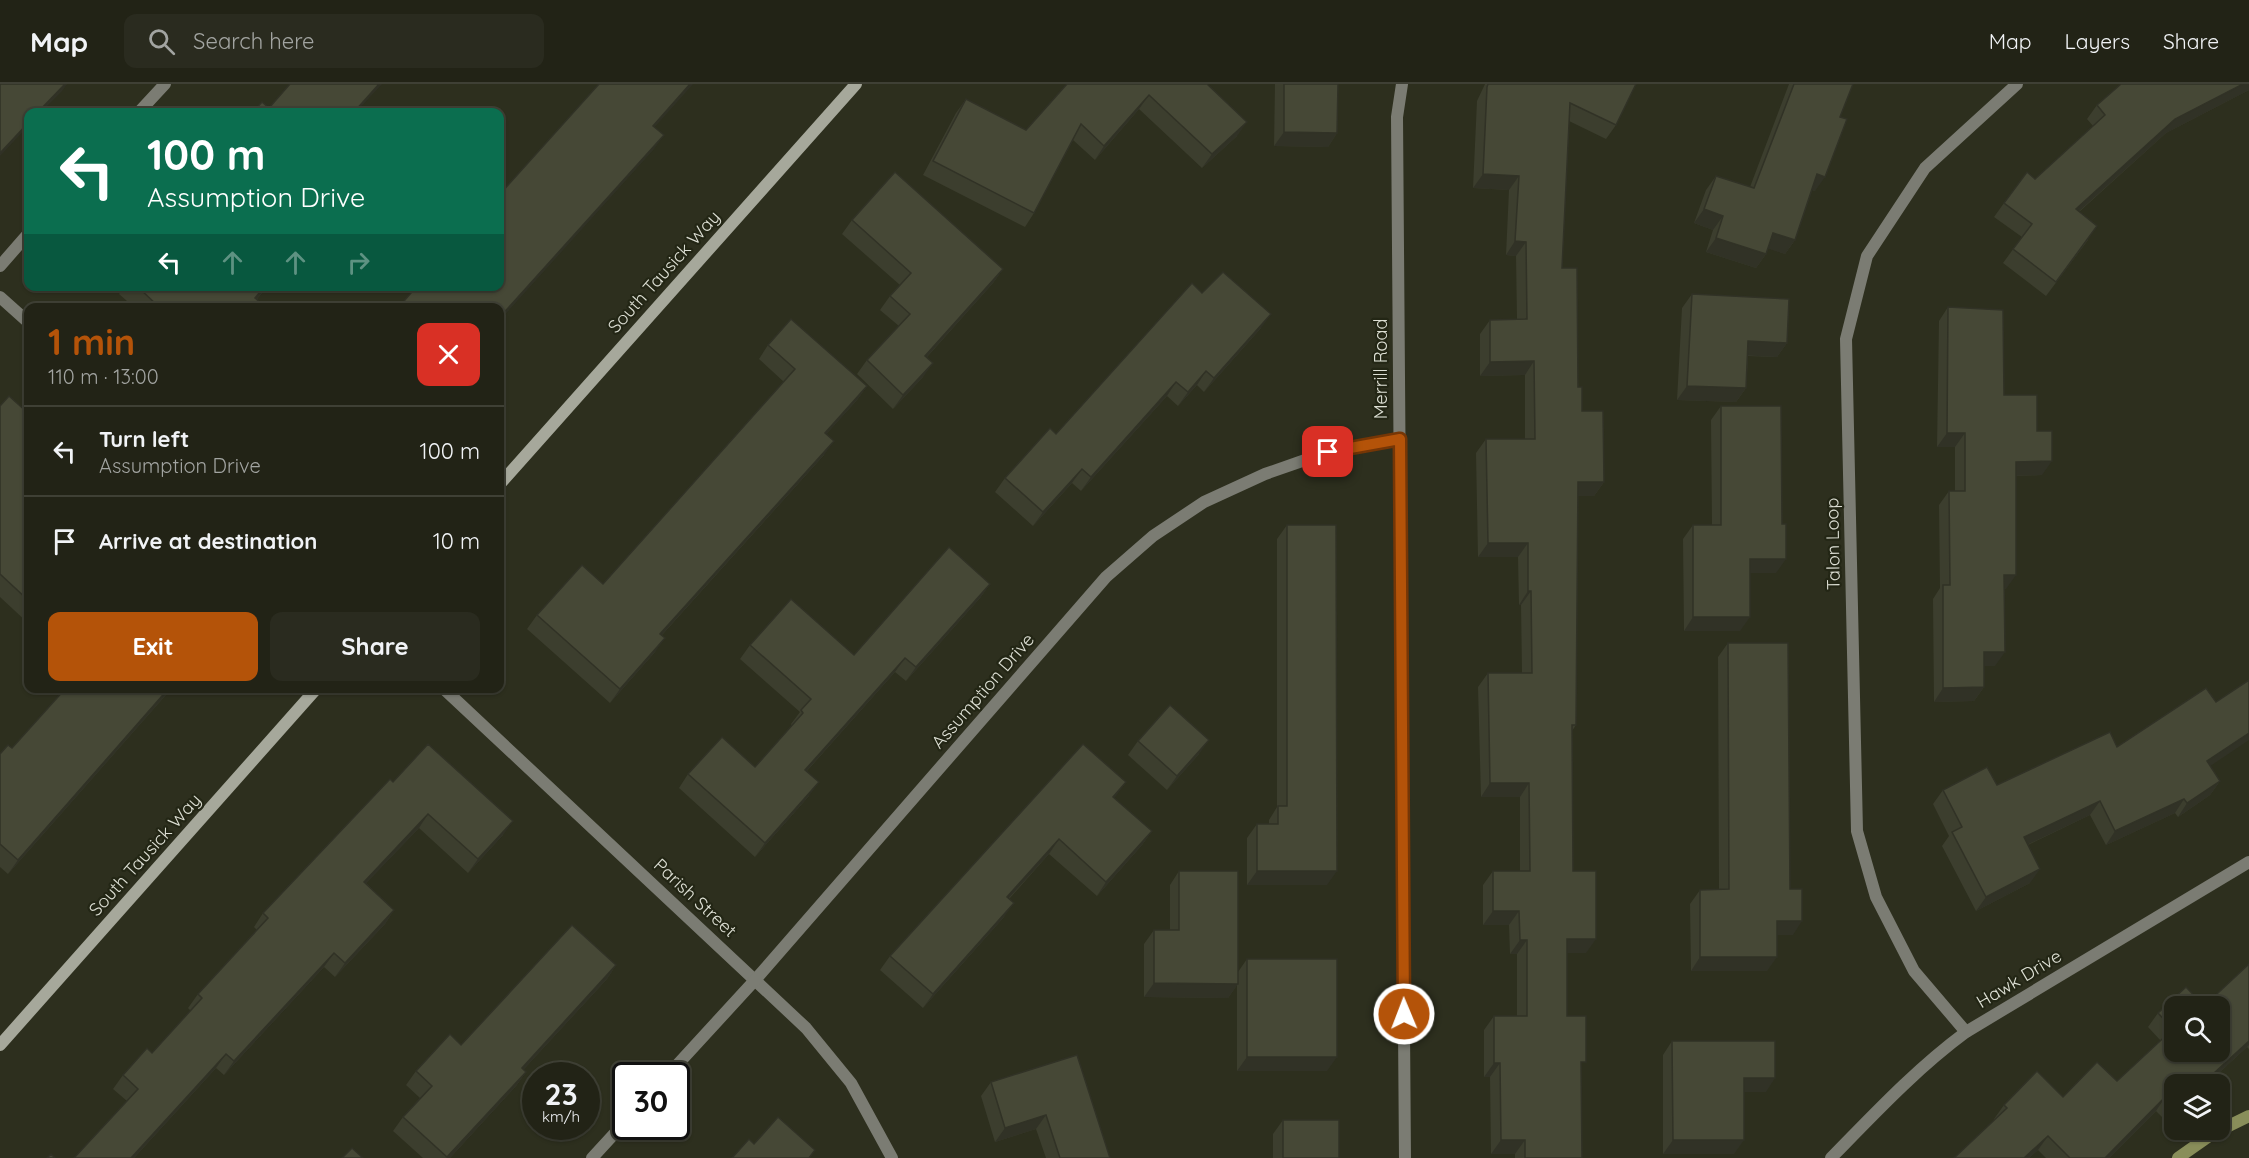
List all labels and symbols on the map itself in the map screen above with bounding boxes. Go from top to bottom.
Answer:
street label: South Tausick Way [603,206,725,338]
street label: Merrill Road [1369,319,1392,419]
pin [1302,426,1353,477]
street label: Talon Loop [1820,498,1845,590]
street label: Assumption Drive [926,628,1039,753]
street label: South Tausick Way [84,789,206,921]
street label: Parish Street [649,853,742,942]
street label: Hawk Drive [1972,944,2065,1013]
position arrow [1372,982,1436,1046]
speed limit sign: 30 [612,1062,690,1140]

